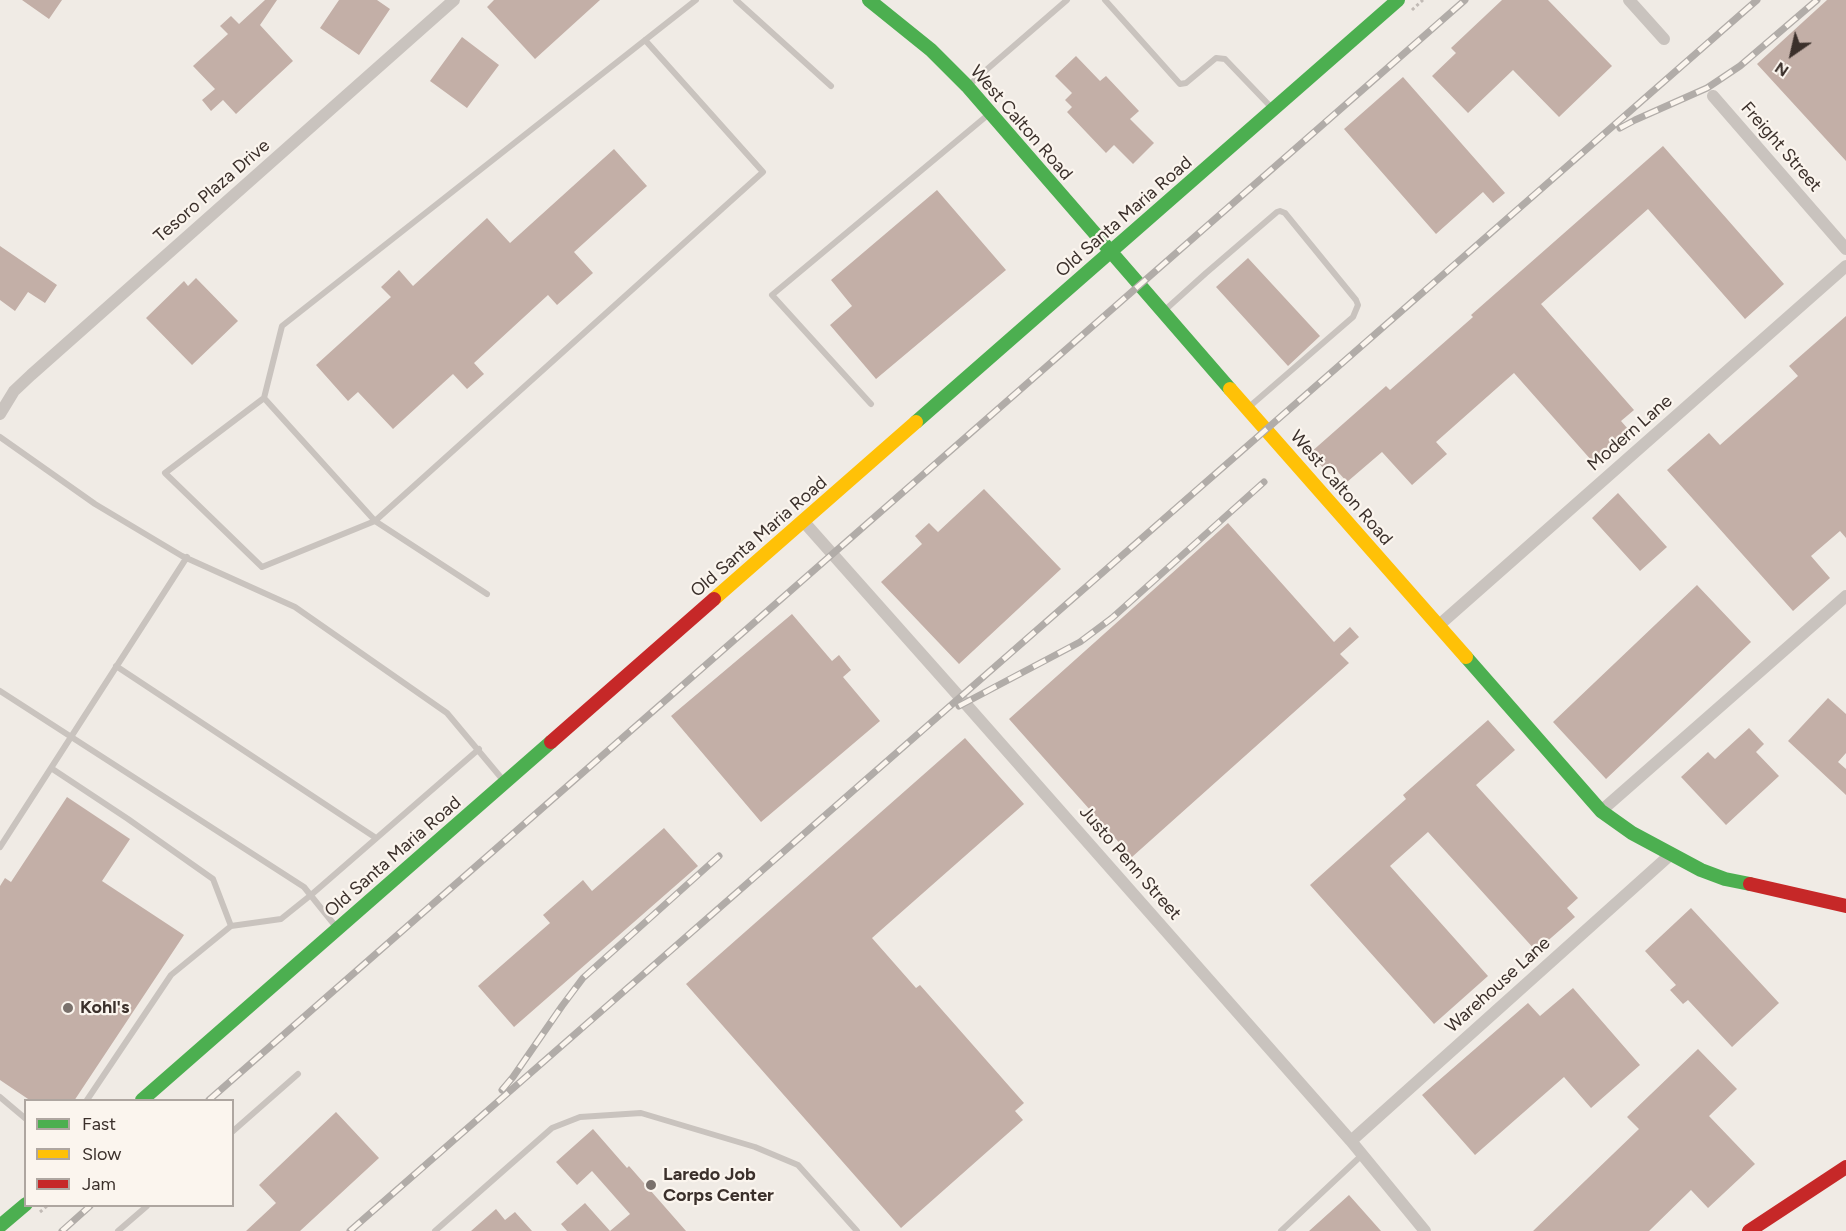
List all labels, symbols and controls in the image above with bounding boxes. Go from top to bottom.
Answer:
north arrow [1762,24,1822,84]
text: N [1771,58,1792,81]
street label: West Calton Road [965,61,1077,185]
street label: Freight Street [1736,98,1826,196]
street label: Tesoro Plaza Drive [150,135,274,247]
street label: Old Santa Maria Road [1052,152,1196,282]
street label: Modern Lane [1583,390,1677,476]
street label: West Calton Road [1285,426,1397,550]
street label: Old Santa Maria Road [687,472,831,602]
street label: Old Santa Maria Road [321,792,465,922]
street label: Justo Penn Street [1074,801,1186,925]
street label: Warehouse Lane [1441,932,1555,1038]
place label: Kohl's [80,997,129,1019]
marker: Kohl's [61,1001,75,1015]
legend [24,1099,234,1207]
text: Fast [82,1113,116,1135]
text: Slow [82,1143,121,1165]
place label: Laredo Job Corps Center [663,1164,774,1206]
text: Jam [82,1173,116,1195]
marker: Laredo Job Corps Center [644,1178,658,1192]

